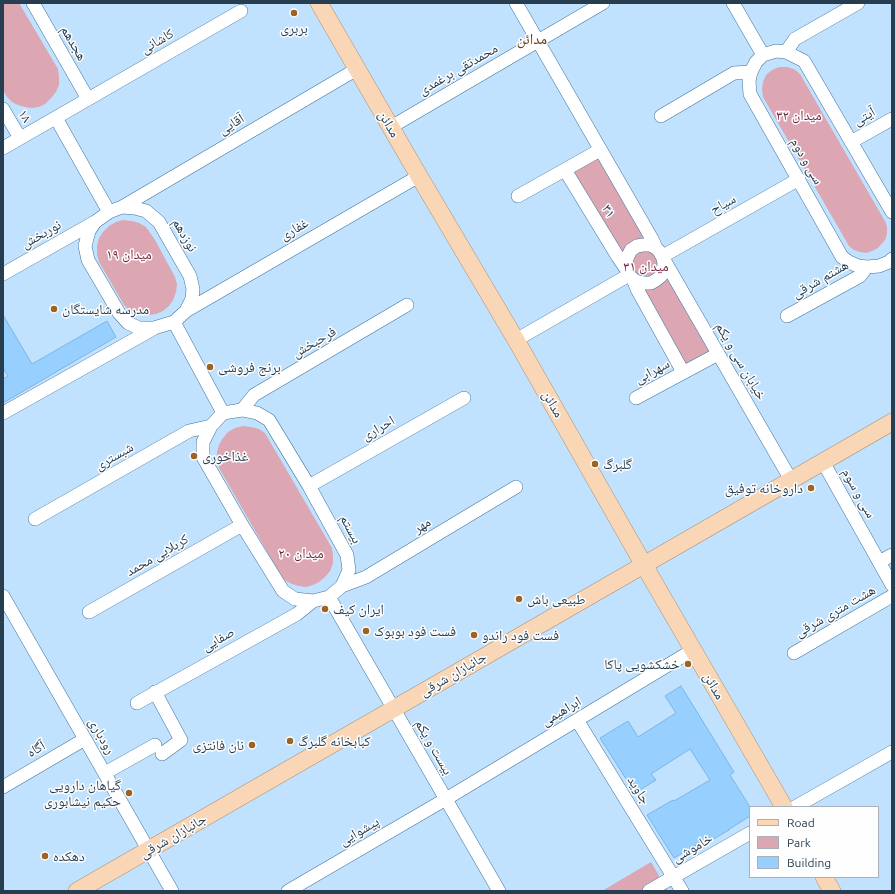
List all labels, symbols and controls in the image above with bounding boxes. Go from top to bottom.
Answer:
marker: بربری [289,8,299,18]
place label: بربری [280,20,308,36]
street label: هجدهم [57,23,91,63]
street label: کاشانی [137,25,177,57]
district label: مدائن [517,30,547,48]
street label: محمدتقی برغمدی [415,40,501,98]
street label: آیتی [850,103,878,129]
street label: ۱۸ [15,106,35,126]
park label: میدان ۳۲ [776,107,822,123]
street label: مدائن [375,108,403,140]
street label: آقایی [215,110,247,138]
street label: سی و دوم [787,135,827,187]
street label: سیاح [707,190,739,218]
street label: ۳۱ [599,201,619,221]
street label: غفاری [277,214,311,244]
street label: نوزدهم [169,215,201,255]
street label: نوربخش [18,216,64,252]
park label: میدان ۱۹ [106,246,152,262]
street label: هشتم شرقی [789,256,851,302]
park label: میدان ۳۱ [623,258,669,274]
place label: مدرسه شایستگان [62,301,149,317]
marker: مدرسه شایستگان [49,304,59,314]
street label: خیابان سی و یکم [712,319,770,403]
street label: فرحبخش [289,323,339,361]
street label: سهرابی [632,355,672,387]
place label: برنج فروشی [218,359,281,375]
marker: برنج فروشی [205,362,215,372]
street label: مدائن [539,388,567,420]
street label: احراری [359,412,397,444]
street label: شبستری [92,438,136,474]
place label: غذاخوری [202,448,249,464]
marker: غذاخوری [189,451,199,461]
place label: گلبرگ [603,456,632,472]
marker: گلبرگ [590,459,600,469]
street label: سی و سوم [838,465,880,521]
place label: داروخانه توفیق [725,480,803,496]
marker: داروخانه توفیق [806,483,816,493]
street label: بیستم [336,512,366,546]
street label: مهر [410,513,434,537]
street label: کربلایی محمد [123,530,191,580]
park label: میدان ۲۰ [278,545,324,561]
street label: هشت متری شرقی [792,581,878,641]
place label: طبیعی باش [527,591,586,607]
marker: طبیعی باش [514,594,524,604]
place label: ایران کیف [333,601,384,617]
marker: ایران کیف [320,604,330,614]
street label: صفایی [199,623,237,655]
place label: فست فود بوبوک [374,623,456,639]
marker: فست فود بوبوک [361,626,371,636]
place label: فست فود راندو [482,627,559,643]
marker: فست فود راندو [469,630,479,640]
street label: جانبازان شرقی [417,648,489,700]
place label: خشکشویی پاکا [604,656,680,672]
marker: خشکشویی پاکا [683,659,693,669]
street label: مدائن [700,670,728,702]
street label: ابراهیمی [538,693,584,729]
street label: رودباری [85,715,119,757]
street label: بیست و یکم [411,716,457,778]
place label: کبابخانه گلبرگ [298,733,371,749]
marker: کبابخانه گلبرگ [285,736,295,746]
street label: آگاه [24,737,48,761]
place label: نان فانتزی [193,737,244,753]
marker: نان فانتزی [247,740,257,750]
street label: جاوید [624,773,654,807]
place label: گیاهان دارویی حکیم نیشابوری [44,777,121,810]
marker: گیاهان دارویی حکیم نیشابوری [124,788,134,798]
legend [749,806,879,878]
street label: جانبازان شرقی [137,810,209,862]
street label: پیشوایی [336,813,382,849]
text: Road [787,816,815,829]
street label: خاموشی [669,830,715,866]
text: Park [787,836,811,849]
place label: دهکده [53,848,85,864]
marker: دهکده [40,851,50,861]
text: Building [787,856,831,869]

